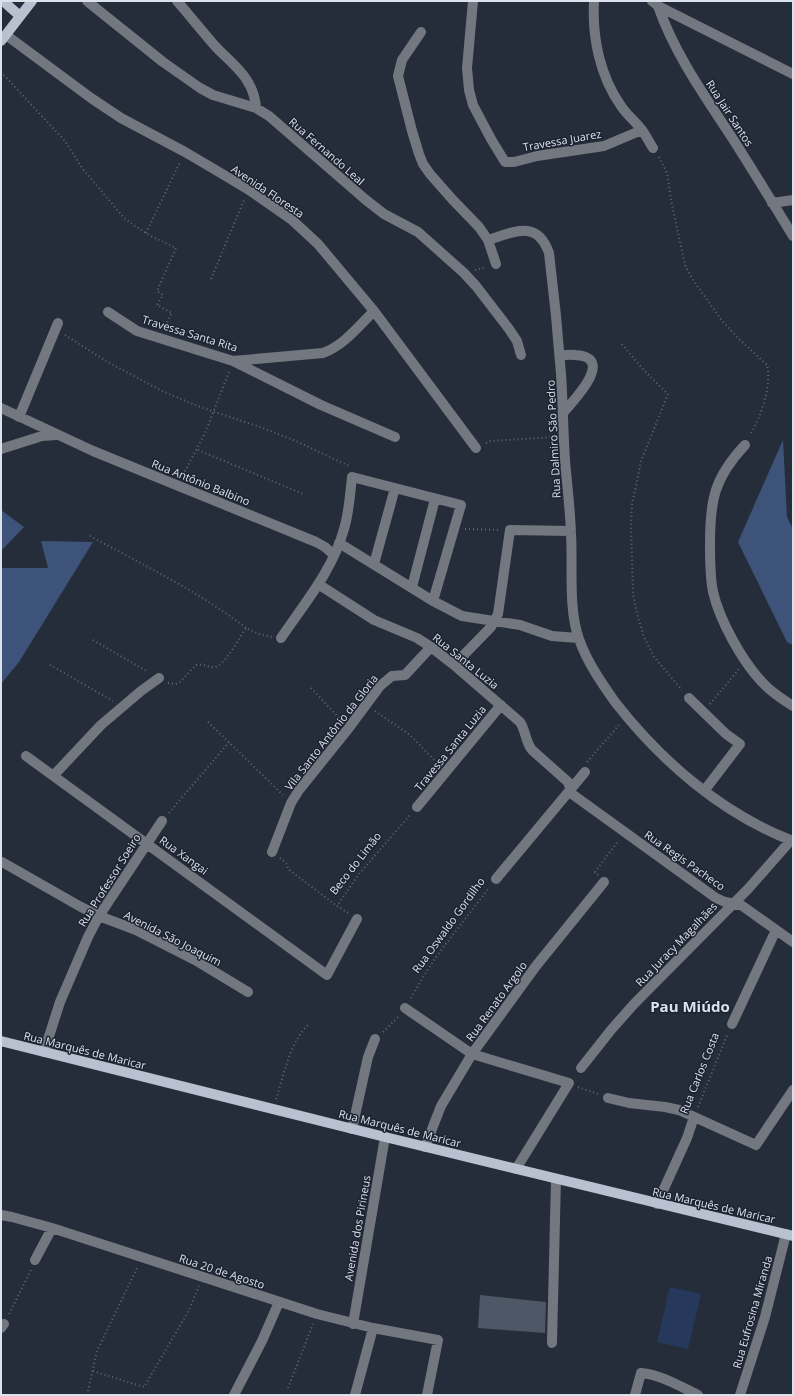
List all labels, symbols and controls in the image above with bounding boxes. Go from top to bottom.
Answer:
street label: Rua Jair Santos [703,77,757,149]
street label: Rua Fernando Leal [286,114,368,188]
street label: Travessa Juarez [522,126,602,154]
street label: Avenida Floresta [229,161,307,221]
street label: Travessa Santa Rita [140,311,240,355]
street label: Rua Dalmiro São Pedro [542,379,564,499]
street label: Rua Antônio Balbino [150,455,253,509]
street label: Rua Santa Luzia [430,630,502,692]
street label: Vila Santo Antônio da Gloria [281,671,381,793]
street label: Travessa Santa Luzia [411,702,489,794]
street label: Rua Regis Pacheco [642,827,729,894]
street label: Beco do Limão [326,828,384,897]
street label: Rua Professor Soeiro [74,830,144,929]
street label: Rua Xangai [157,832,211,878]
street label: Rua Oswaldo Gordilho [408,874,488,976]
street label: Rua Juracy Magalhães [632,899,720,989]
street label: Avenida São Joaquim [122,907,224,969]
street label: Rua Renato Argolo [462,958,530,1044]
district label: Pau Miúdo [650,996,730,1016]
street label: Rua Marquês de Maricar [22,1028,148,1073]
street label: Rua Carlos Costa [676,1030,722,1116]
street label: Rua Marquês de Maricar [337,1106,463,1151]
street label: Avenida dos Pirineus [340,1174,374,1282]
street label: Rua Marquês de Maricar [651,1184,777,1227]
street label: Rua 20 de Agosto [177,1250,267,1292]
street label: Rua Eufrosina Miranda [729,1254,775,1370]

